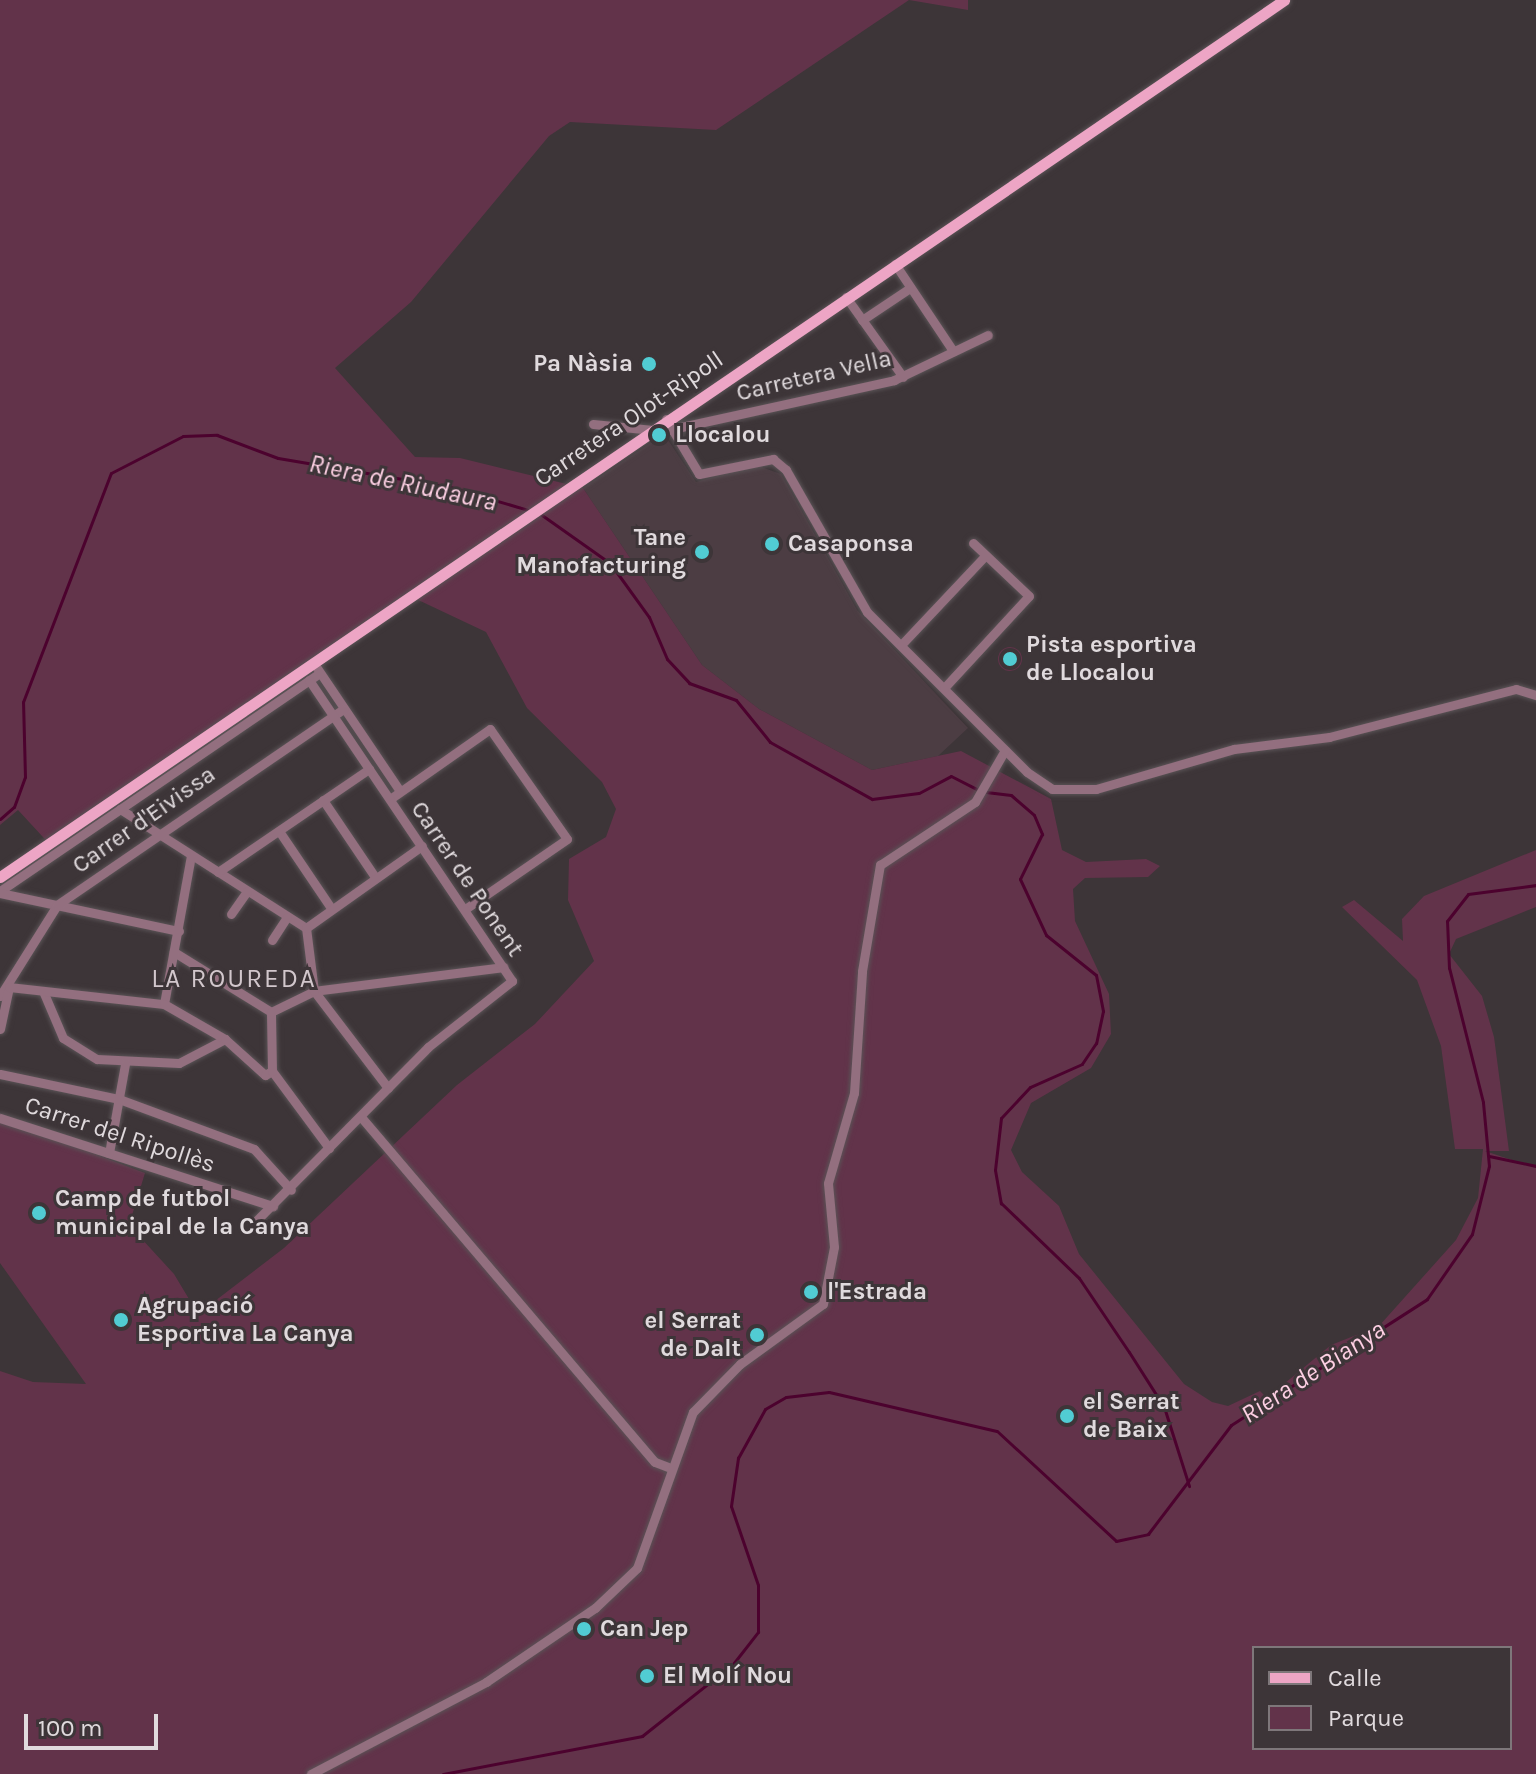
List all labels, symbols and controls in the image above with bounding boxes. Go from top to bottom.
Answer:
street label: Carretera Vella [734,344,894,408]
street label: Carretera Olot-Ripoll [529,345,729,493]
place label: Pa Nàsia [533,350,633,378]
marker: Pa Nàsia [640,355,658,373]
place label: Llocalou [675,421,770,449]
marker: Llocalou [650,426,668,444]
water label: Riera de Riudaura [306,448,500,518]
place label: Tane Manofacturing [516,524,686,580]
place label: Casaponsa [788,530,914,558]
marker: Casaponsa [763,535,781,553]
marker: Tane Manofacturing [693,543,711,561]
place label: Pista esportiva de Llocalou [1026,631,1197,687]
marker: Pista esportiva de Llocalou [1001,650,1019,668]
street label: Carrer d'Eivissa [67,760,221,880]
street label: Carrer de Ponent [404,796,530,962]
district label: LA ROUREDA [151,963,317,995]
street label: Carrer del Ripollès [21,1091,219,1179]
place label: Camp de futbol municipal de la Canya [55,1185,310,1241]
marker: Camp de futbol municipal de la Canya [30,1204,48,1222]
place label: l'Estrada [827,1278,927,1306]
marker: l'Estrada [802,1283,820,1301]
place label: Agrupació Esportiva La Canya [137,1292,354,1348]
place label: el Serrat de Dalt [645,1307,741,1363]
marker: Agrupació Esportiva La Canya [112,1311,130,1329]
water label: Riera de Bianya [1235,1314,1391,1430]
marker: el Serrat de Dalt [748,1326,766,1344]
place label: el Serrat de Baix [1083,1388,1179,1444]
marker: el Serrat de Baix [1058,1407,1076,1425]
place label: Can Jep [600,1615,688,1643]
marker: Can Jep [575,1620,593,1638]
legend [1252,1646,1512,1750]
place label: El Molí Nou [663,1662,792,1690]
text: Calle [1328,1664,1382,1692]
marker: El Molí Nou [638,1667,656,1685]
scale bar [28,1698,162,1748]
text: Parque [1328,1704,1404,1732]
text: 100 m [38,1714,103,1742]

